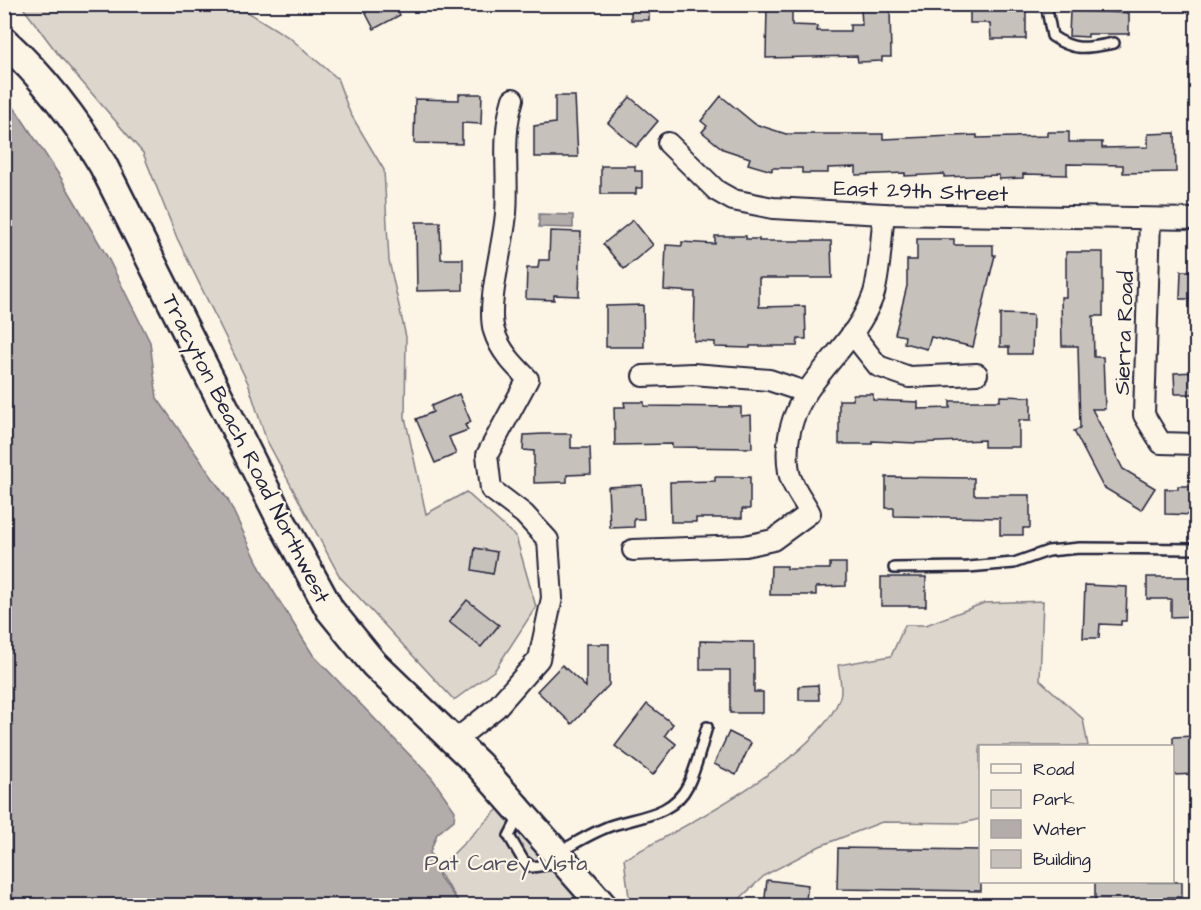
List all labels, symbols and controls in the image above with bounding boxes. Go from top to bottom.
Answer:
street label: East 29th Street [833,173,1009,210]
street label: Sierra Road [1107,270,1142,396]
street label: Tracyton Beach Road Northwest [153,289,338,609]
legend [979,745,1174,883]
text: Road [1033,757,1074,782]
text: Park [1033,787,1075,812]
text: Water [1033,817,1086,842]
text: Building [1033,847,1091,873]
park label: Pat Carey Vista [425,848,587,880]

